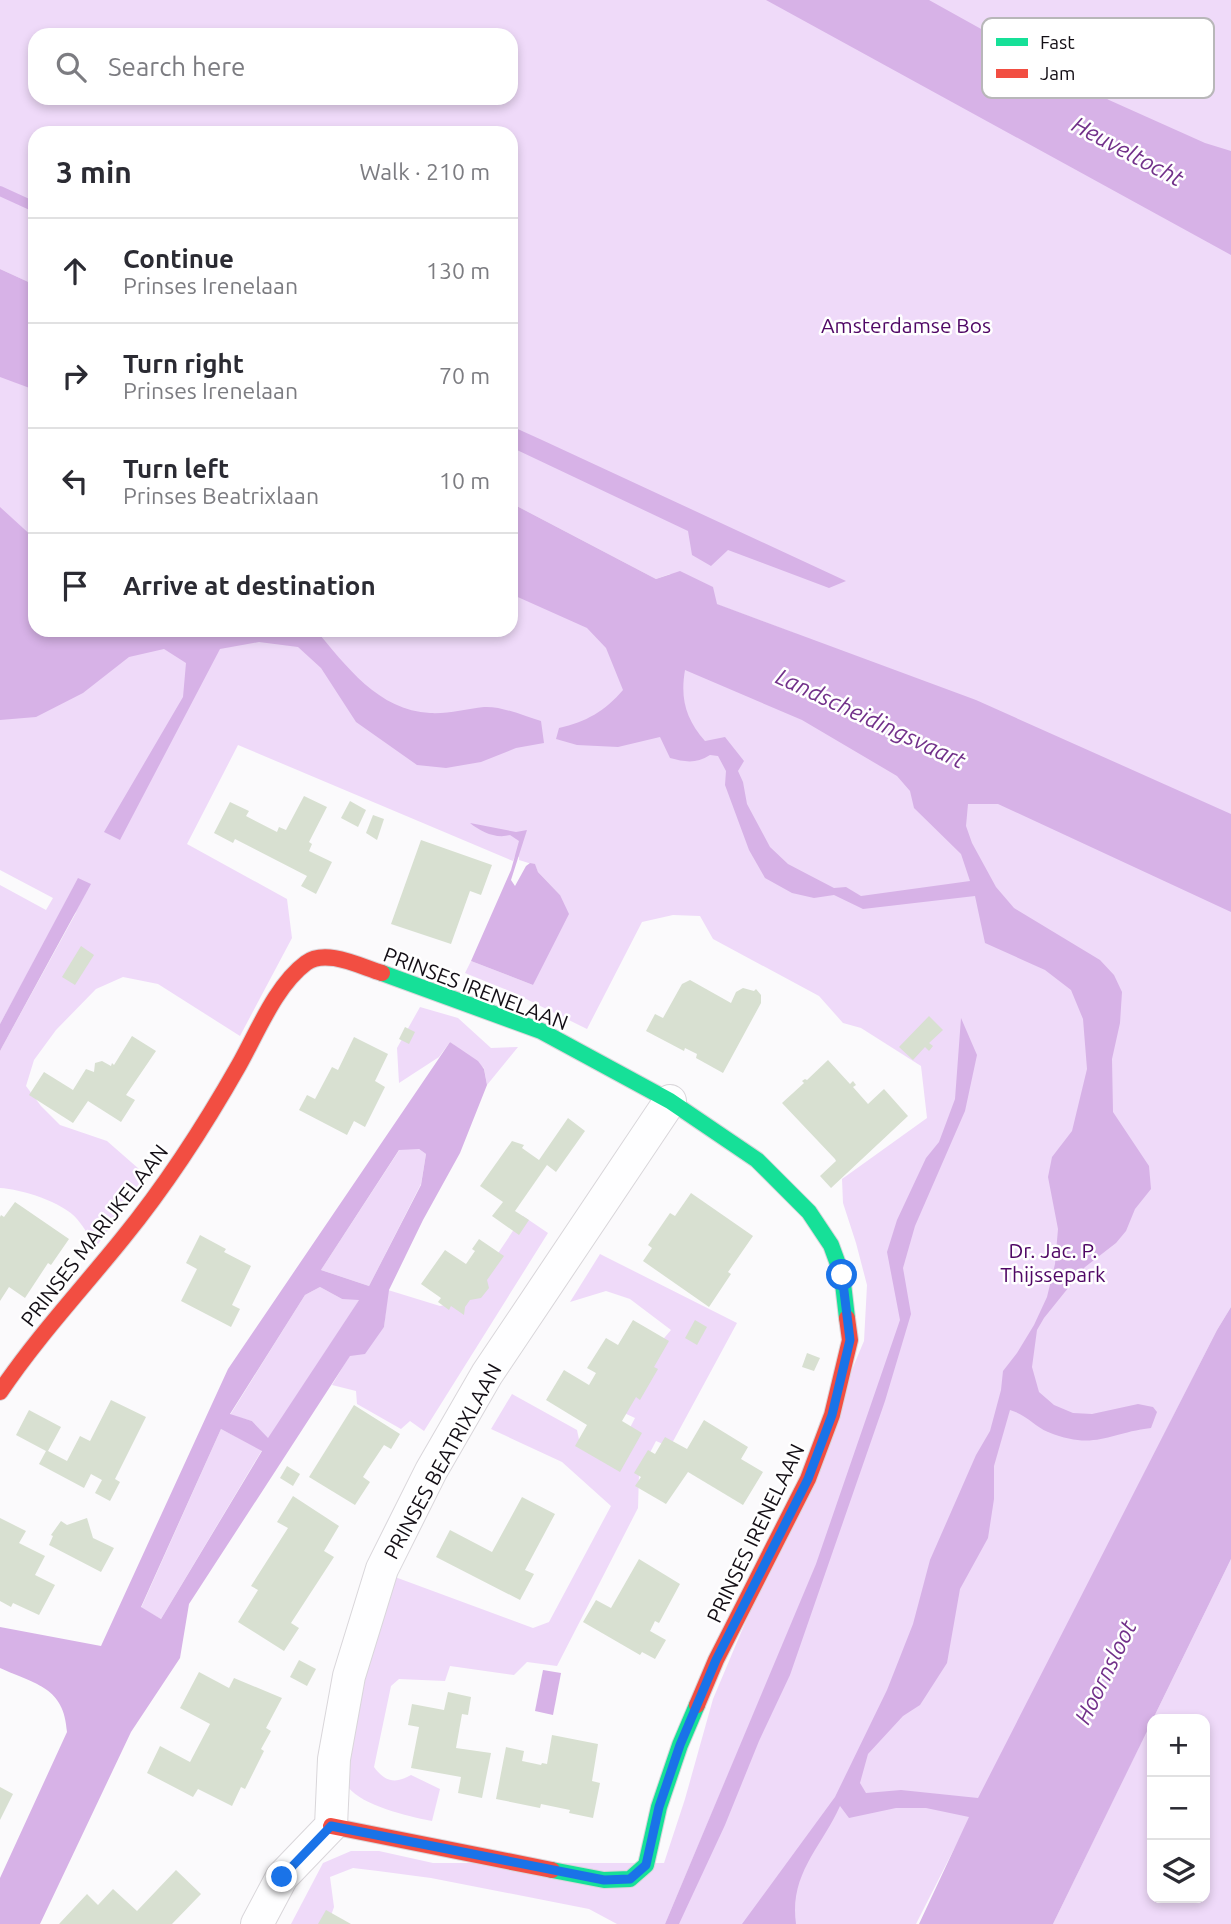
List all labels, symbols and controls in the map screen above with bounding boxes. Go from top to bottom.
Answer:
legend [982,18,1214,98]
search box [28,28,518,105]
text: Fast [1040,31,1075,53]
icon: search [52,48,90,86]
text: Search here [108,52,245,81]
text: Jam [1040,62,1076,84]
water label: Heuveltocht [1068,111,1189,191]
text: 3 min [56,155,132,189]
text: Walk · 210 m [359,159,490,184]
text: Continue [123,244,234,273]
icon: ahead [56,252,94,290]
text: 130 m [426,258,490,283]
text: Prinses Irenelaan [123,273,298,298]
park label: Amsterdamse Bos [821,313,991,337]
text: Turn right [123,349,244,378]
icon: right [56,357,94,395]
text: 70 m [439,363,490,388]
text: Prinses Irenelaan [123,378,298,403]
text: Turn left [123,454,229,483]
icon: left [56,462,94,500]
text: 10 m [439,468,490,493]
text: Prinses Beatrixlaan [123,483,319,508]
icon: arrive [56,567,94,605]
text: Arrive at destination [123,571,376,600]
water label: Landscheidingsvaart [772,663,970,773]
street label: PRINSES IRENELAAN [380,942,572,1034]
street label: PRINSES MARIJKELAAN [16,1139,172,1331]
park label: Dr. Jac. P. Thijssepark [1000,1238,1106,1286]
route start [826,1259,857,1290]
street label: PRINSES BEATRIXLAAN [378,1359,506,1563]
street label: PRINSES IRENELAAN [701,1440,809,1626]
water label: Hoornsloot [1069,1615,1141,1728]
map controls [1147,1714,1210,1903]
button: + [1147,1714,1210,1777]
button: − [1147,1777,1210,1840]
button: layers [1147,1840,1210,1903]
route end [266,1861,297,1892]

